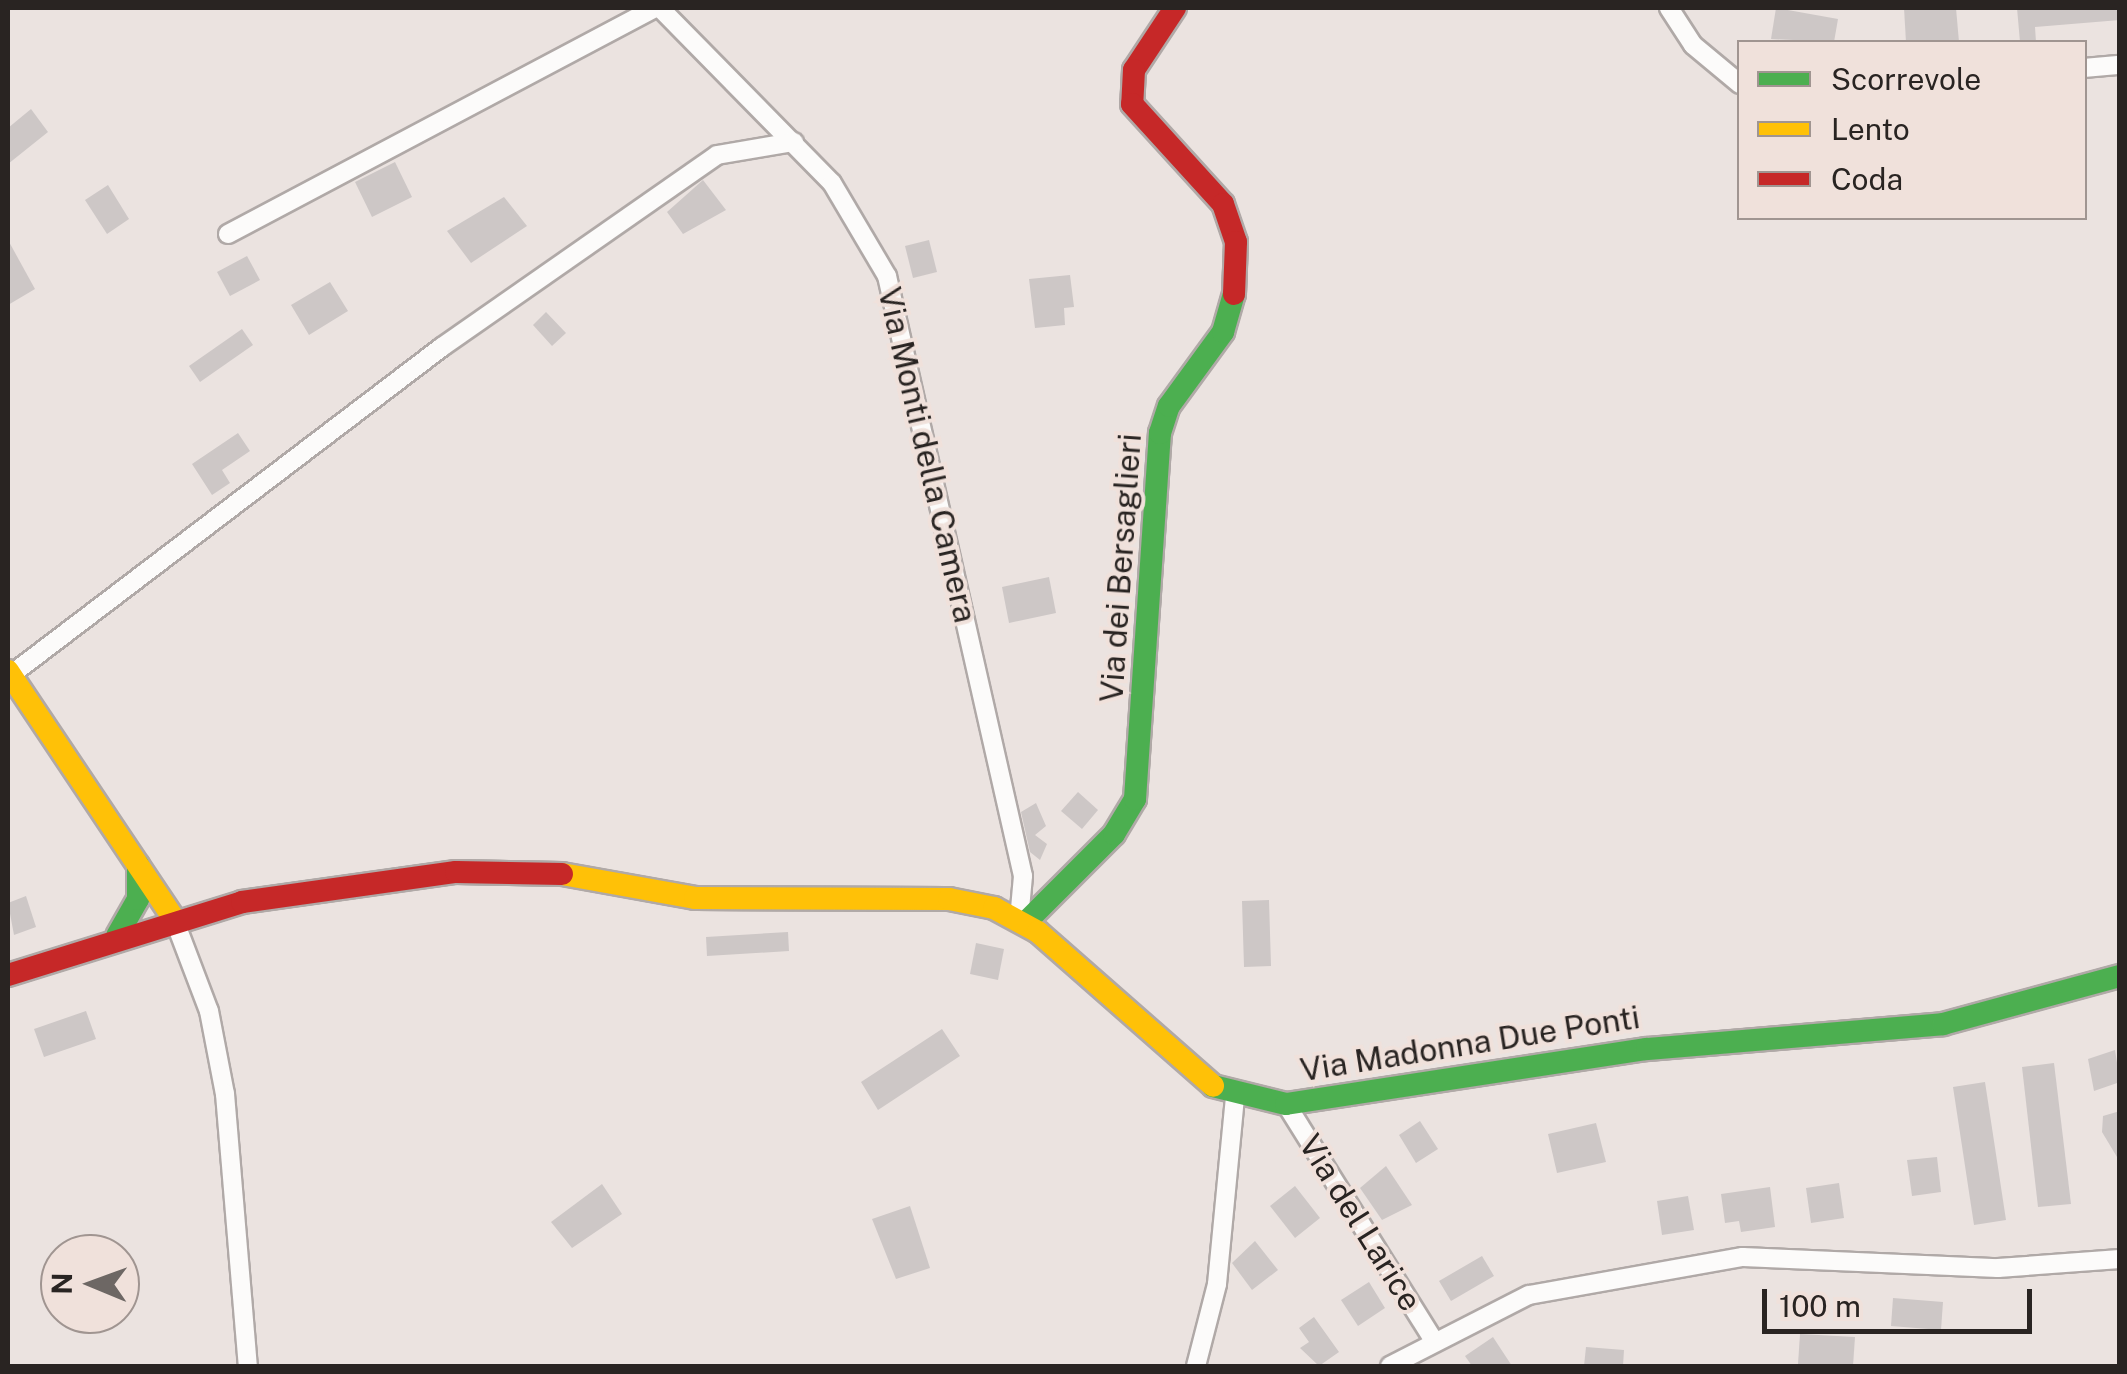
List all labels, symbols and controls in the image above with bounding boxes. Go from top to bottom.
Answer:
legend [1737,40,2087,220]
text: Scorrevole [1831,61,1981,97]
text: Lento [1831,111,1910,147]
text: Coda [1831,161,1903,197]
street label: Via Monti della Camera [870,283,984,627]
street label: Via dei Bersaglieri [1092,432,1150,704]
street label: Via Madonna Due Ponti [1297,998,1643,1090]
street label: Via del Larice [1290,1128,1430,1318]
north arrow [40,1234,140,1334]
scale bar [1767,1269,2037,1331]
text: N [45,1272,78,1295]
text: 100 m [1779,1288,1861,1324]

